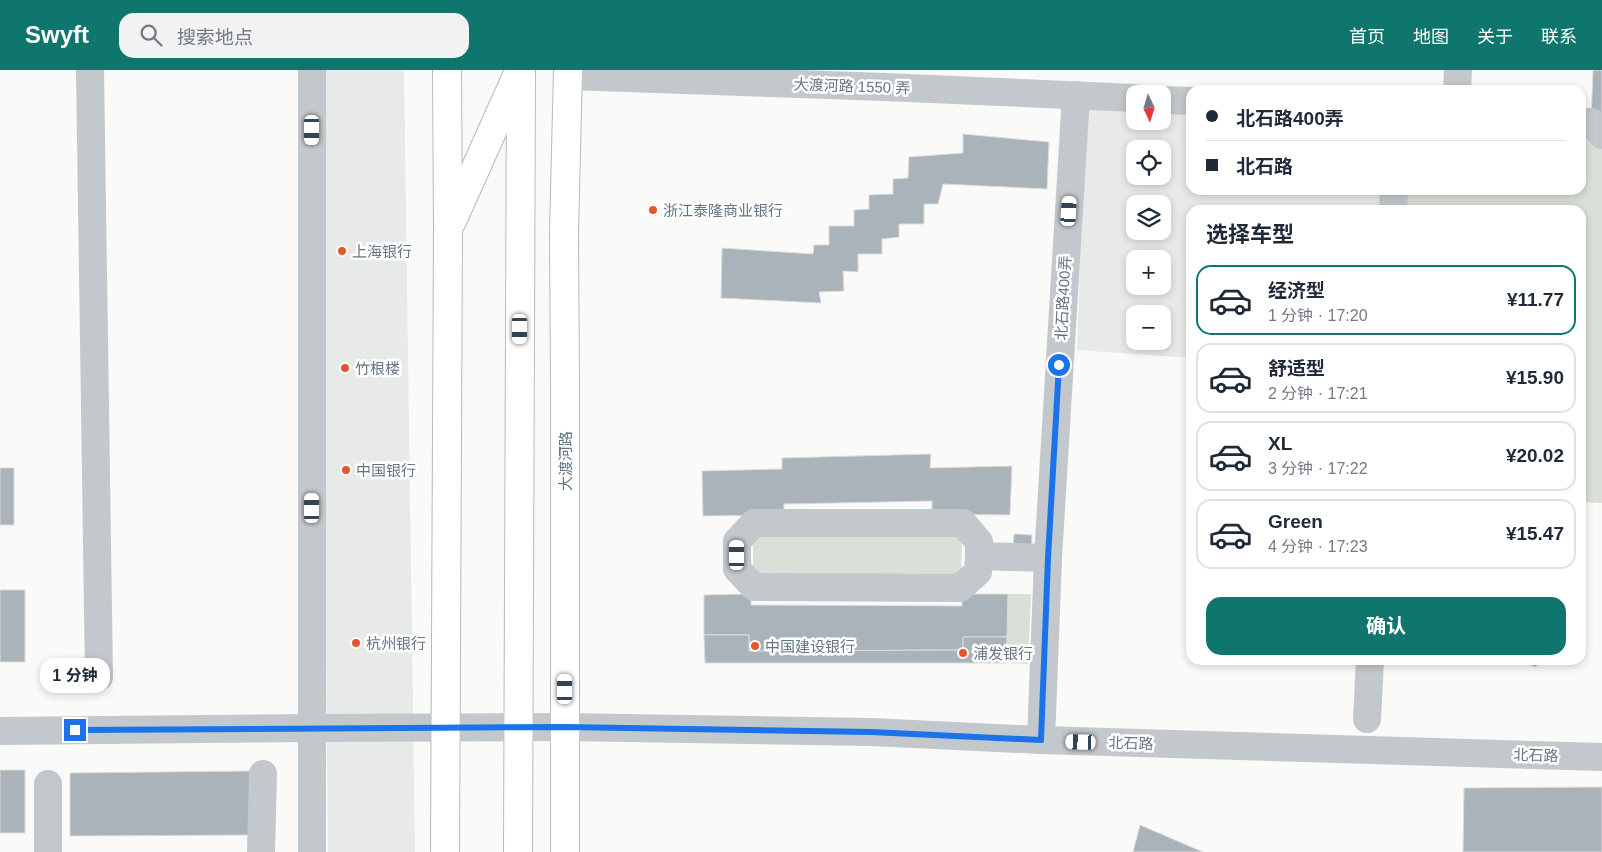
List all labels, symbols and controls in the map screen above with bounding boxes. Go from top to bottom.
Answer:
search box [119,13,469,58]
text: Swyft [25,21,89,48]
icon: search [137,21,165,49]
text: 搜索地点 [177,27,253,48]
text: 首页 [1349,27,1385,47]
text: 地图 [1413,27,1449,47]
text: 关于 [1477,27,1513,47]
text: 联系 [1541,27,1577,47]
street label: 大渡河路 1550 弄 [793,75,911,97]
north arrow [1126,85,1171,130]
map controls [1126,85,1171,350]
text: 北石路400弄 [1236,108,1344,129]
car [304,115,319,145]
button: locate [1126,140,1171,185]
text: 北石路 [1236,156,1293,177]
button: layers [1126,195,1171,240]
car [1060,196,1077,226]
place label: 浙江泰隆商业银行 [663,202,783,219]
marker: 浙江泰隆商业银行 [647,204,659,216]
text: 选择车型 [1206,222,1294,247]
place label: 上海银行 [352,243,412,260]
marker: 上海银行 [336,245,348,257]
button: + [1126,250,1171,295]
street label: 北石路400弄 [1052,255,1074,341]
icon: car [1208,278,1253,323]
text: 经济型 [1268,280,1325,301]
text: ¥11.77 [1507,289,1564,310]
button: − [1126,305,1171,350]
text: 1 分钟 · 17:20 [1268,307,1368,324]
car [512,314,527,344]
route start [1048,354,1070,376]
icon: car [1208,356,1253,401]
text: 舒适型 [1268,358,1325,379]
place label: 竹根楼 [355,360,400,377]
marker: 竹根楼 [339,362,351,374]
text: ¥15.90 [1506,367,1564,388]
text: 2 分钟 · 17:21 [1268,385,1368,402]
street label: 大渡河路 [557,431,574,491]
text: XL [1268,433,1292,454]
icon: car [1208,434,1253,479]
text: ¥20.02 [1506,445,1564,466]
text: 3 分钟 · 17:22 [1268,460,1368,477]
place label: 中国银行 [356,462,416,479]
marker: 中国银行 [340,464,352,476]
car [304,493,319,523]
text: Green [1268,511,1323,532]
icon: car [1208,512,1253,557]
text: ¥15.47 [1506,523,1564,544]
text: 4 分钟 · 17:23 [1268,538,1368,555]
car [729,540,744,570]
button: 确认 [1206,597,1566,655]
place label: 杭州银行 [366,635,426,652]
marker: 杭州银行 [350,637,362,649]
place label: 中国建设银行 [765,638,855,655]
marker: 中国建设银行 [749,640,761,652]
place label: 浦发银行 [973,645,1033,662]
marker: 浦发银行 [957,647,969,659]
callout: 1 分钟 [40,658,110,692]
text: 1 分钟 [52,667,98,684]
car [557,674,572,704]
route end [64,719,86,741]
car [1065,734,1096,750]
street label: 北石路 [1108,734,1154,752]
street label: 北石路 [1513,746,1559,764]

